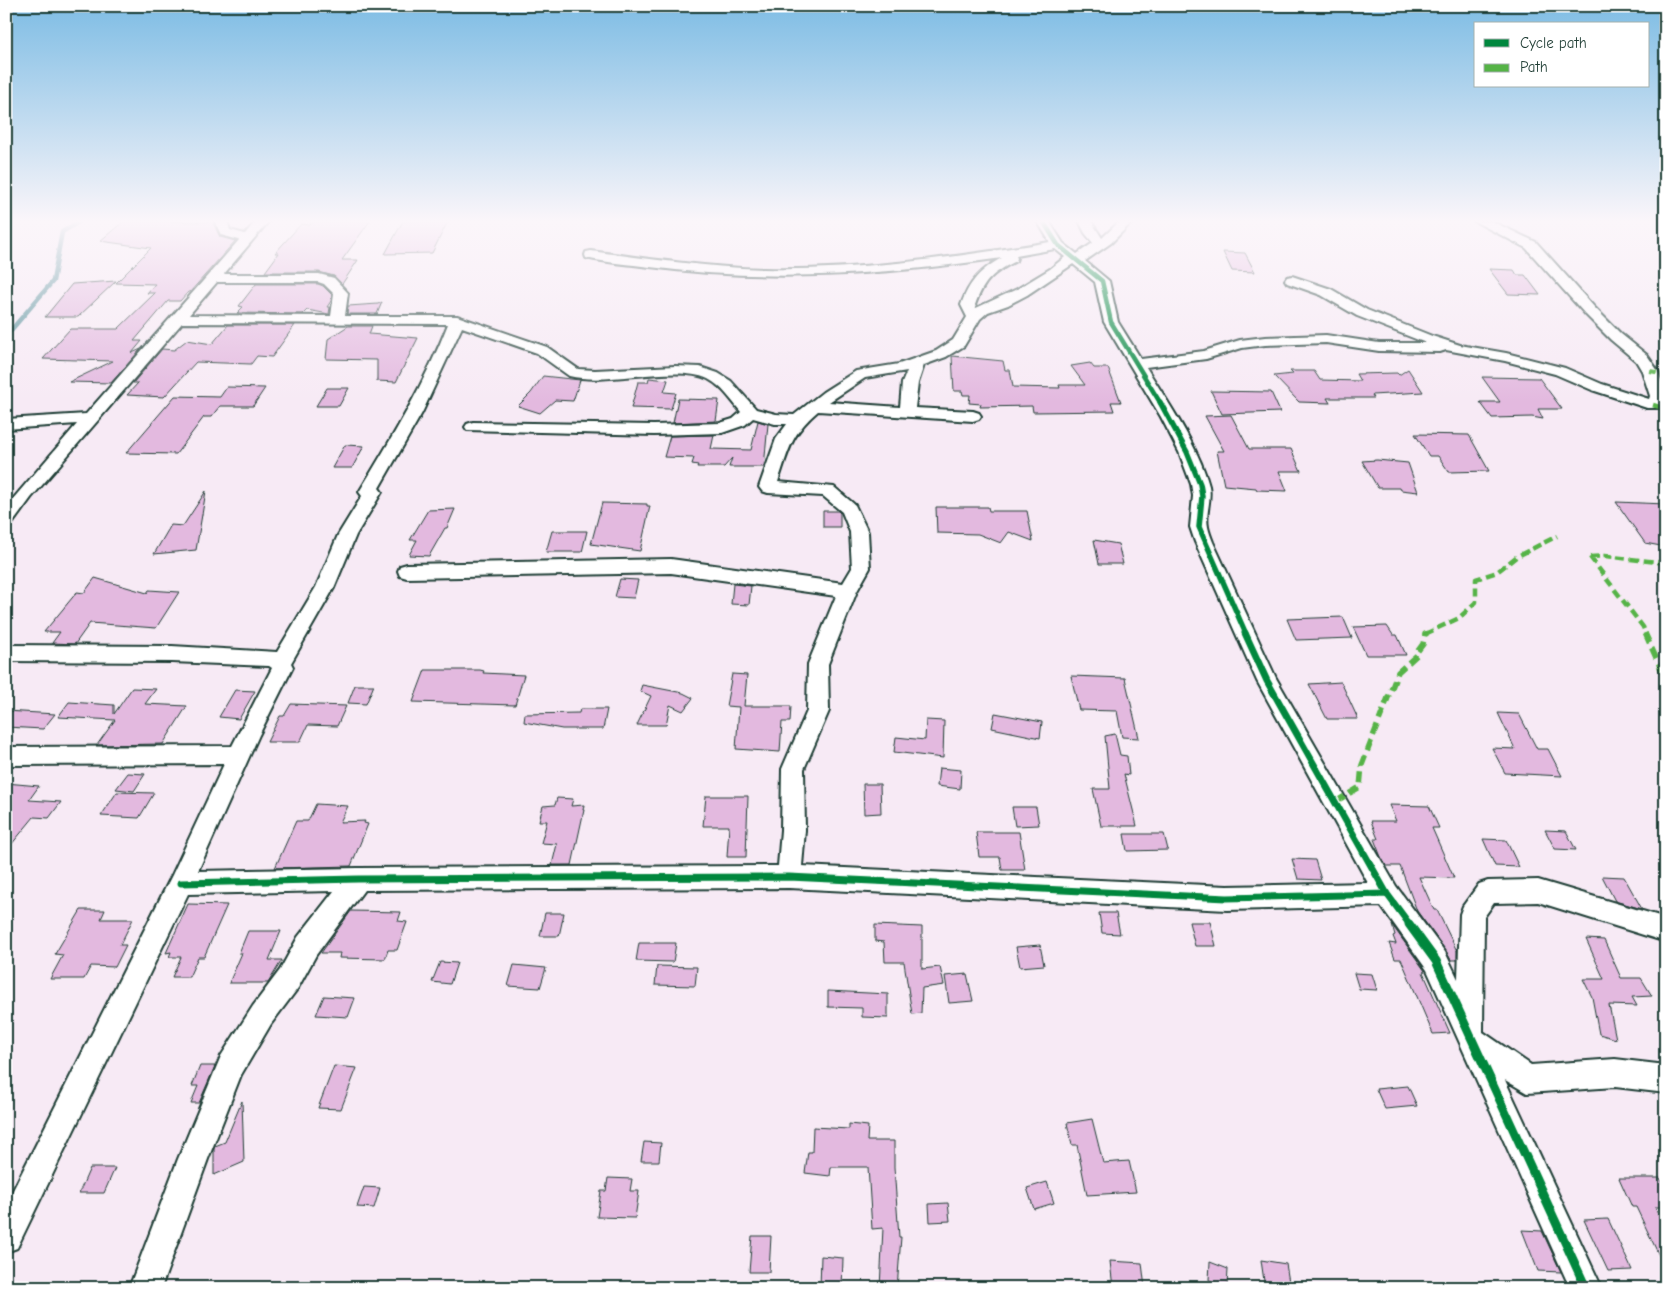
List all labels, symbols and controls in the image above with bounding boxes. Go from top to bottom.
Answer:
legend [1474,22,1650,88]
text: Cycle path [1520,34,1587,52]
text: Path [1520,58,1548,76]

